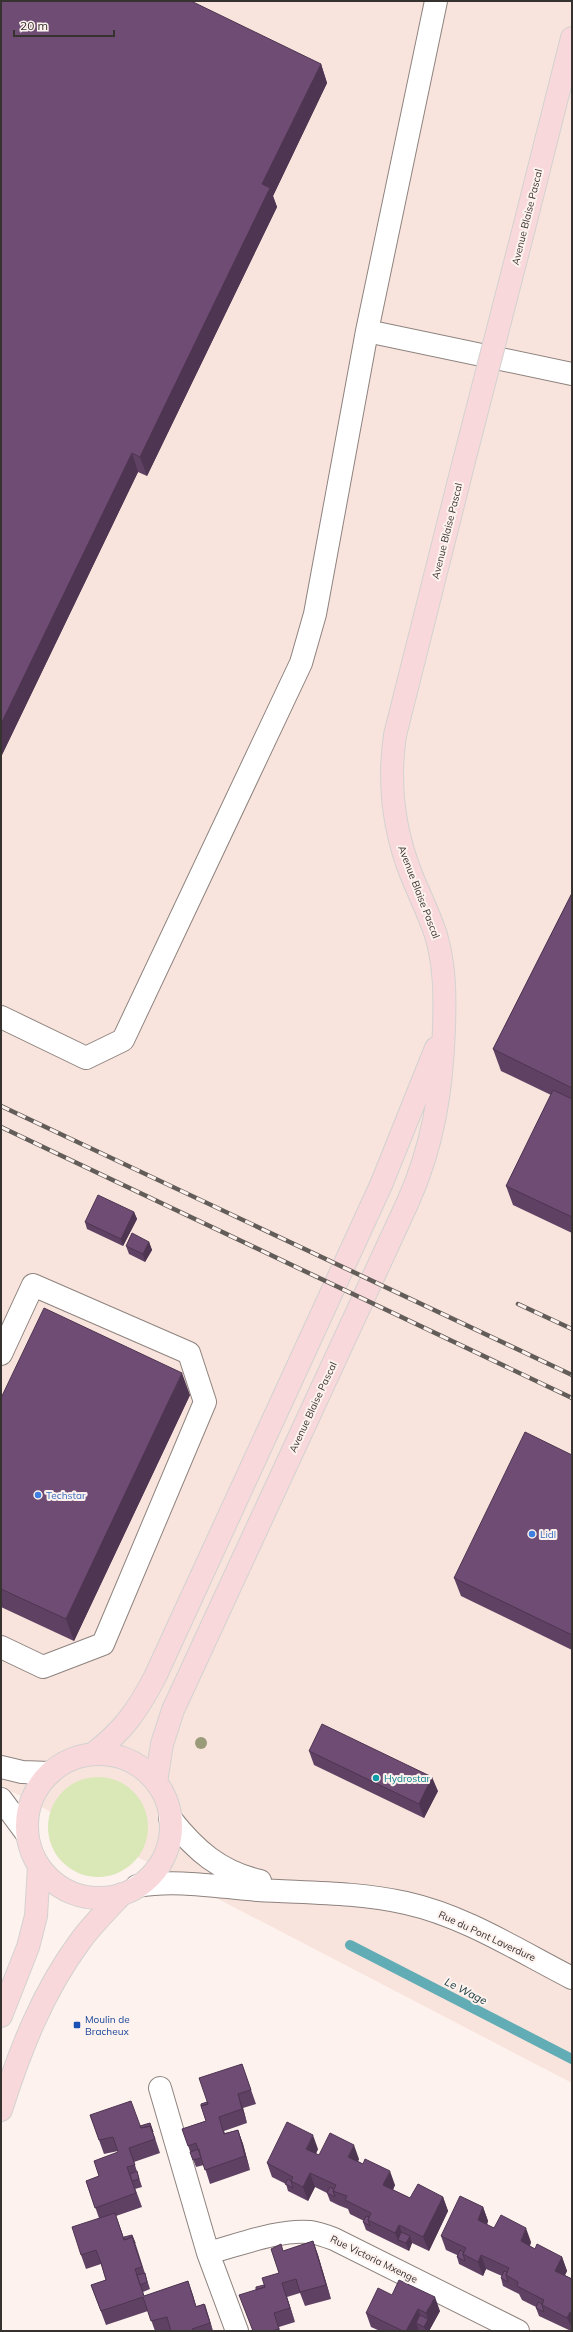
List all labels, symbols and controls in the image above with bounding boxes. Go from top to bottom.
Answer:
scale bar [14,12,114,38]
text: 20 m [20,18,48,33]
street label: Avenue Blaise Pascal [509,168,545,266]
street label: Avenue Blaise Pascal [429,482,465,580]
street label: Avenue Blaise Pascal [395,844,443,940]
street label: Avenue Blaise Pascal [286,1360,340,1454]
place label: Techstar [46,1489,86,1502]
marker: Techstar [33,1490,43,1500]
place label: Lidl [540,1528,556,1541]
marker: Lidl [527,1529,537,1539]
place label: Hydrostar [384,1772,431,1785]
marker: Hydrostar [371,1773,381,1783]
street label: Rue du Pont Laverdure [436,1908,538,1964]
water label: Le Wage [442,1974,490,2008]
place label: Moulin de Bracheux [85,2013,130,2038]
marker: Moulin de Bracheux [72,2020,82,2030]
street label: Rue Victoria Mxenge [328,2232,420,2286]

